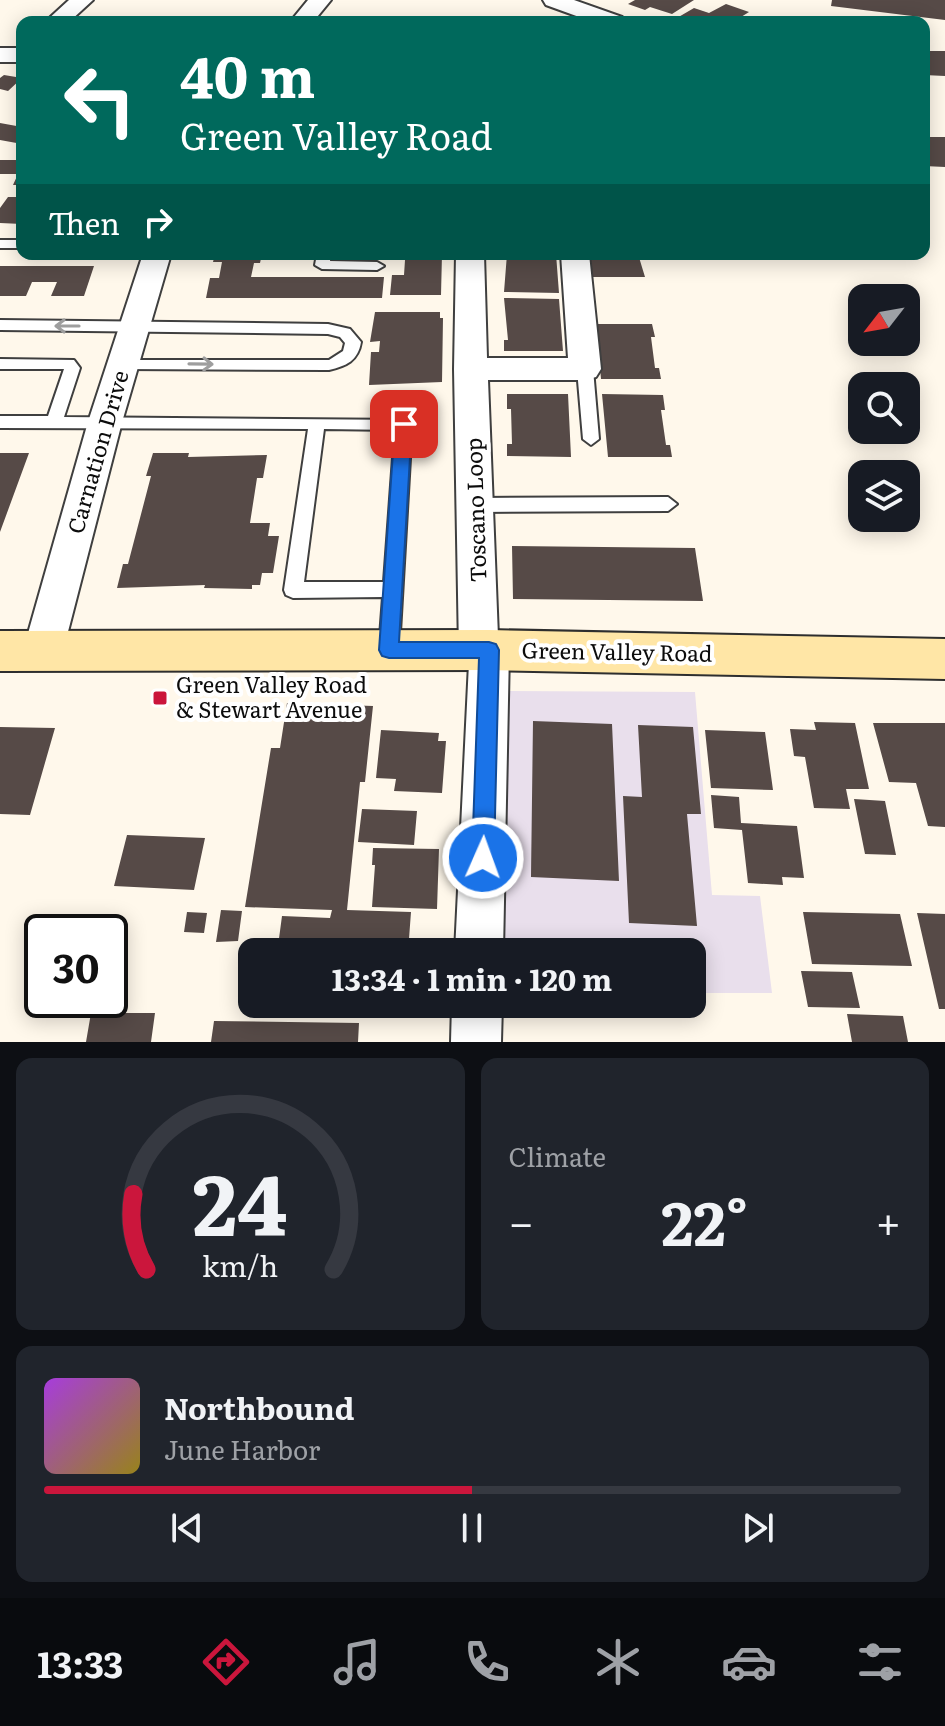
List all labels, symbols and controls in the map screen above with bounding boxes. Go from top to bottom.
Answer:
text: 40 m [180,32,315,115]
icon: left [48,48,152,152]
text: Green Valley Road [180,108,492,161]
text: Then [48,200,120,244]
icon: right [136,200,180,244]
north arrow [848,284,920,356]
map controls [848,284,920,532]
one-way arrow [54,318,81,334]
one-way arrow [187,356,214,372]
street label: Carnation Drive [57,366,136,537]
button: search [848,372,920,444]
pin [370,390,438,458]
icon: arrive [382,402,426,446]
street label: Toscano Loop [455,437,494,583]
button: layers [848,460,920,532]
street label: Green Valley Road [521,632,713,669]
place label: Green Valley Road & Stewart Avenue [176,667,367,725]
marker: Green Valley Road & Stewart Avenue [151,689,169,707]
position arrow [441,816,525,900]
speed limit sign: 30 [24,914,128,1018]
text: 13:34 · 1 min · 120 m [332,956,612,1000]
text: Climate [509,1136,606,1175]
text: 24 [193,1138,288,1262]
text: 22° [661,1175,748,1264]
text: − [509,1187,534,1253]
text: + [875,1187,901,1253]
text: km/h [202,1243,278,1286]
text: Northbound [164,1385,355,1429]
text: June Harbor [164,1429,320,1468]
icon: previous [165,1506,209,1550]
icon: pause [450,1506,494,1550]
icon: next [736,1506,780,1550]
icon: directions [198,1634,254,1690]
icon: music [329,1634,385,1690]
icon: phone [459,1634,515,1690]
icon: climate [590,1634,646,1690]
icon: car [721,1634,777,1690]
icon: filters [852,1634,908,1690]
text: 13:33 [37,1636,123,1689]

